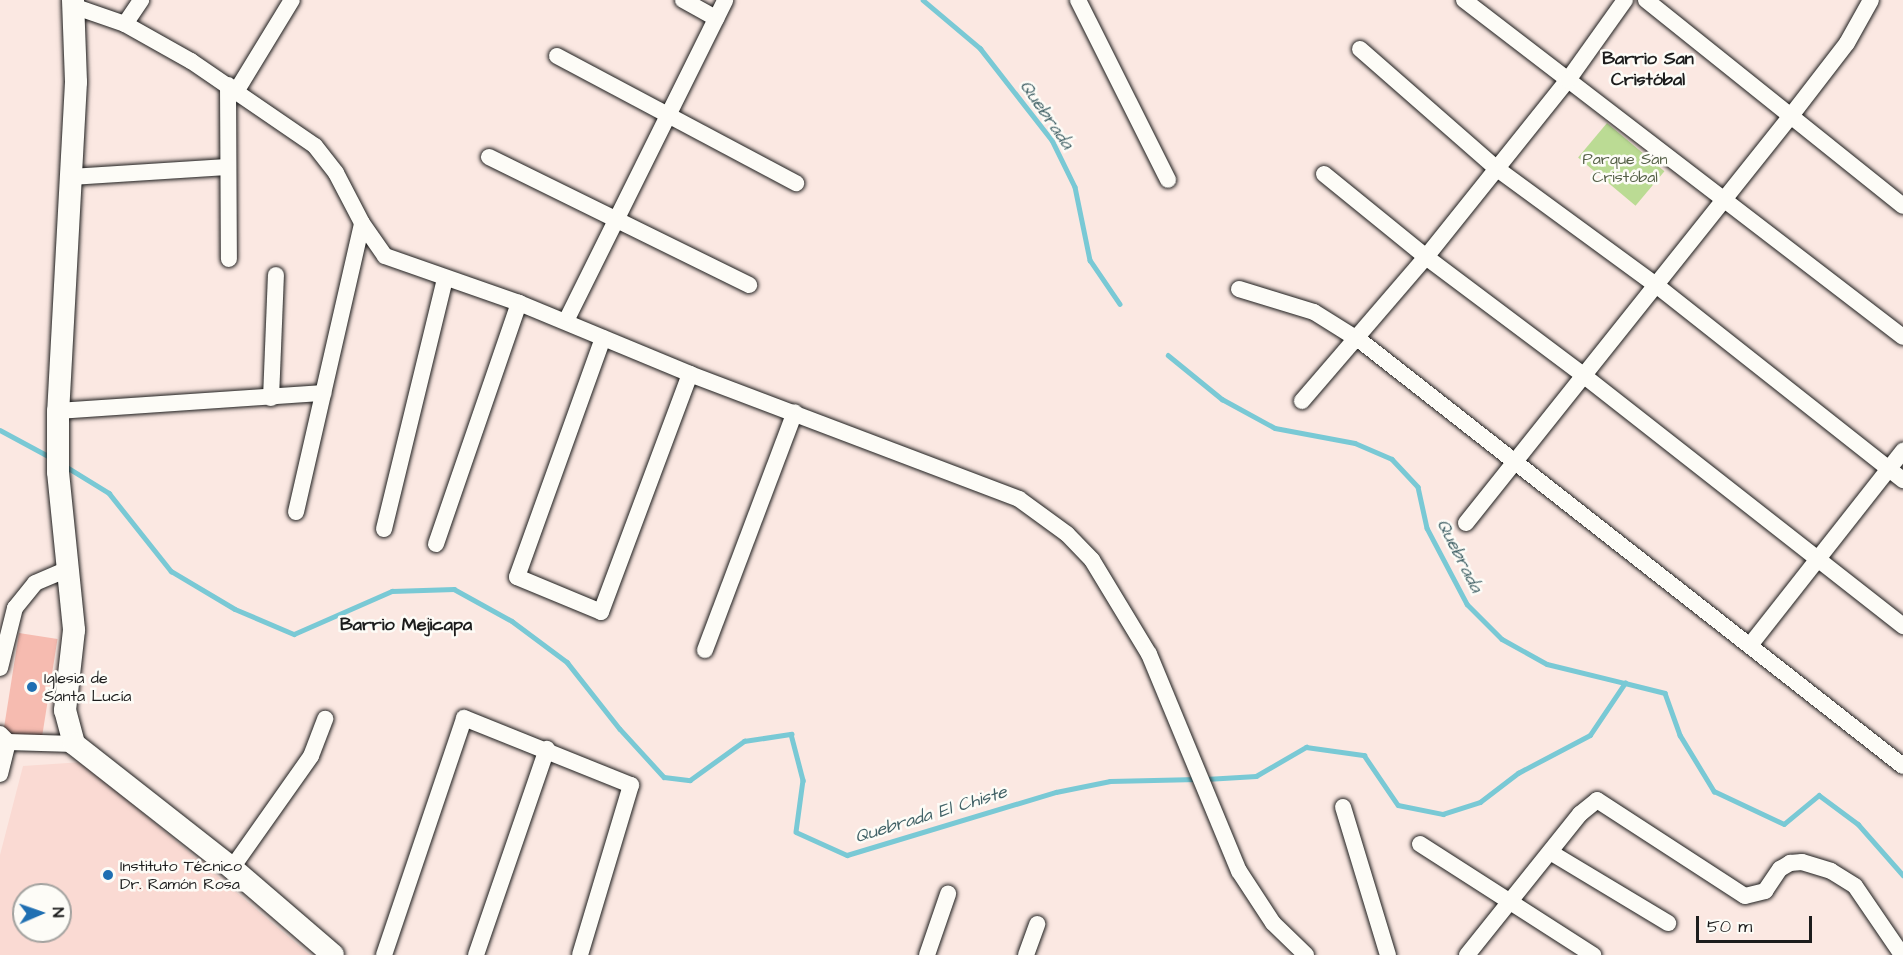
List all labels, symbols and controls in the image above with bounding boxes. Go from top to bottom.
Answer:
district label: Barrio San Cristóbal [1602,49,1694,92]
water label: Quebrada [1014,76,1078,154]
park label: Parque San Cristóbal [1582,149,1667,187]
water label: Quebrada [1431,516,1487,596]
district label: Barrio Mejicapa [340,614,472,636]
place label: Iglesia de Santa Lucía [44,668,131,706]
marker: Iglesia de Santa Lucía [25,680,39,694]
water label: Quebrada El Chiste [852,782,1010,848]
place label: Instituto Técnico Dr. Ramón Rosa [120,856,242,894]
marker: Instituto Técnico Dr. Ramón Rosa [101,868,115,882]
north arrow [12,883,72,943]
scale bar [1699,904,1814,942]
text: N [47,907,69,918]
text: 50 m [1707,914,1752,939]

